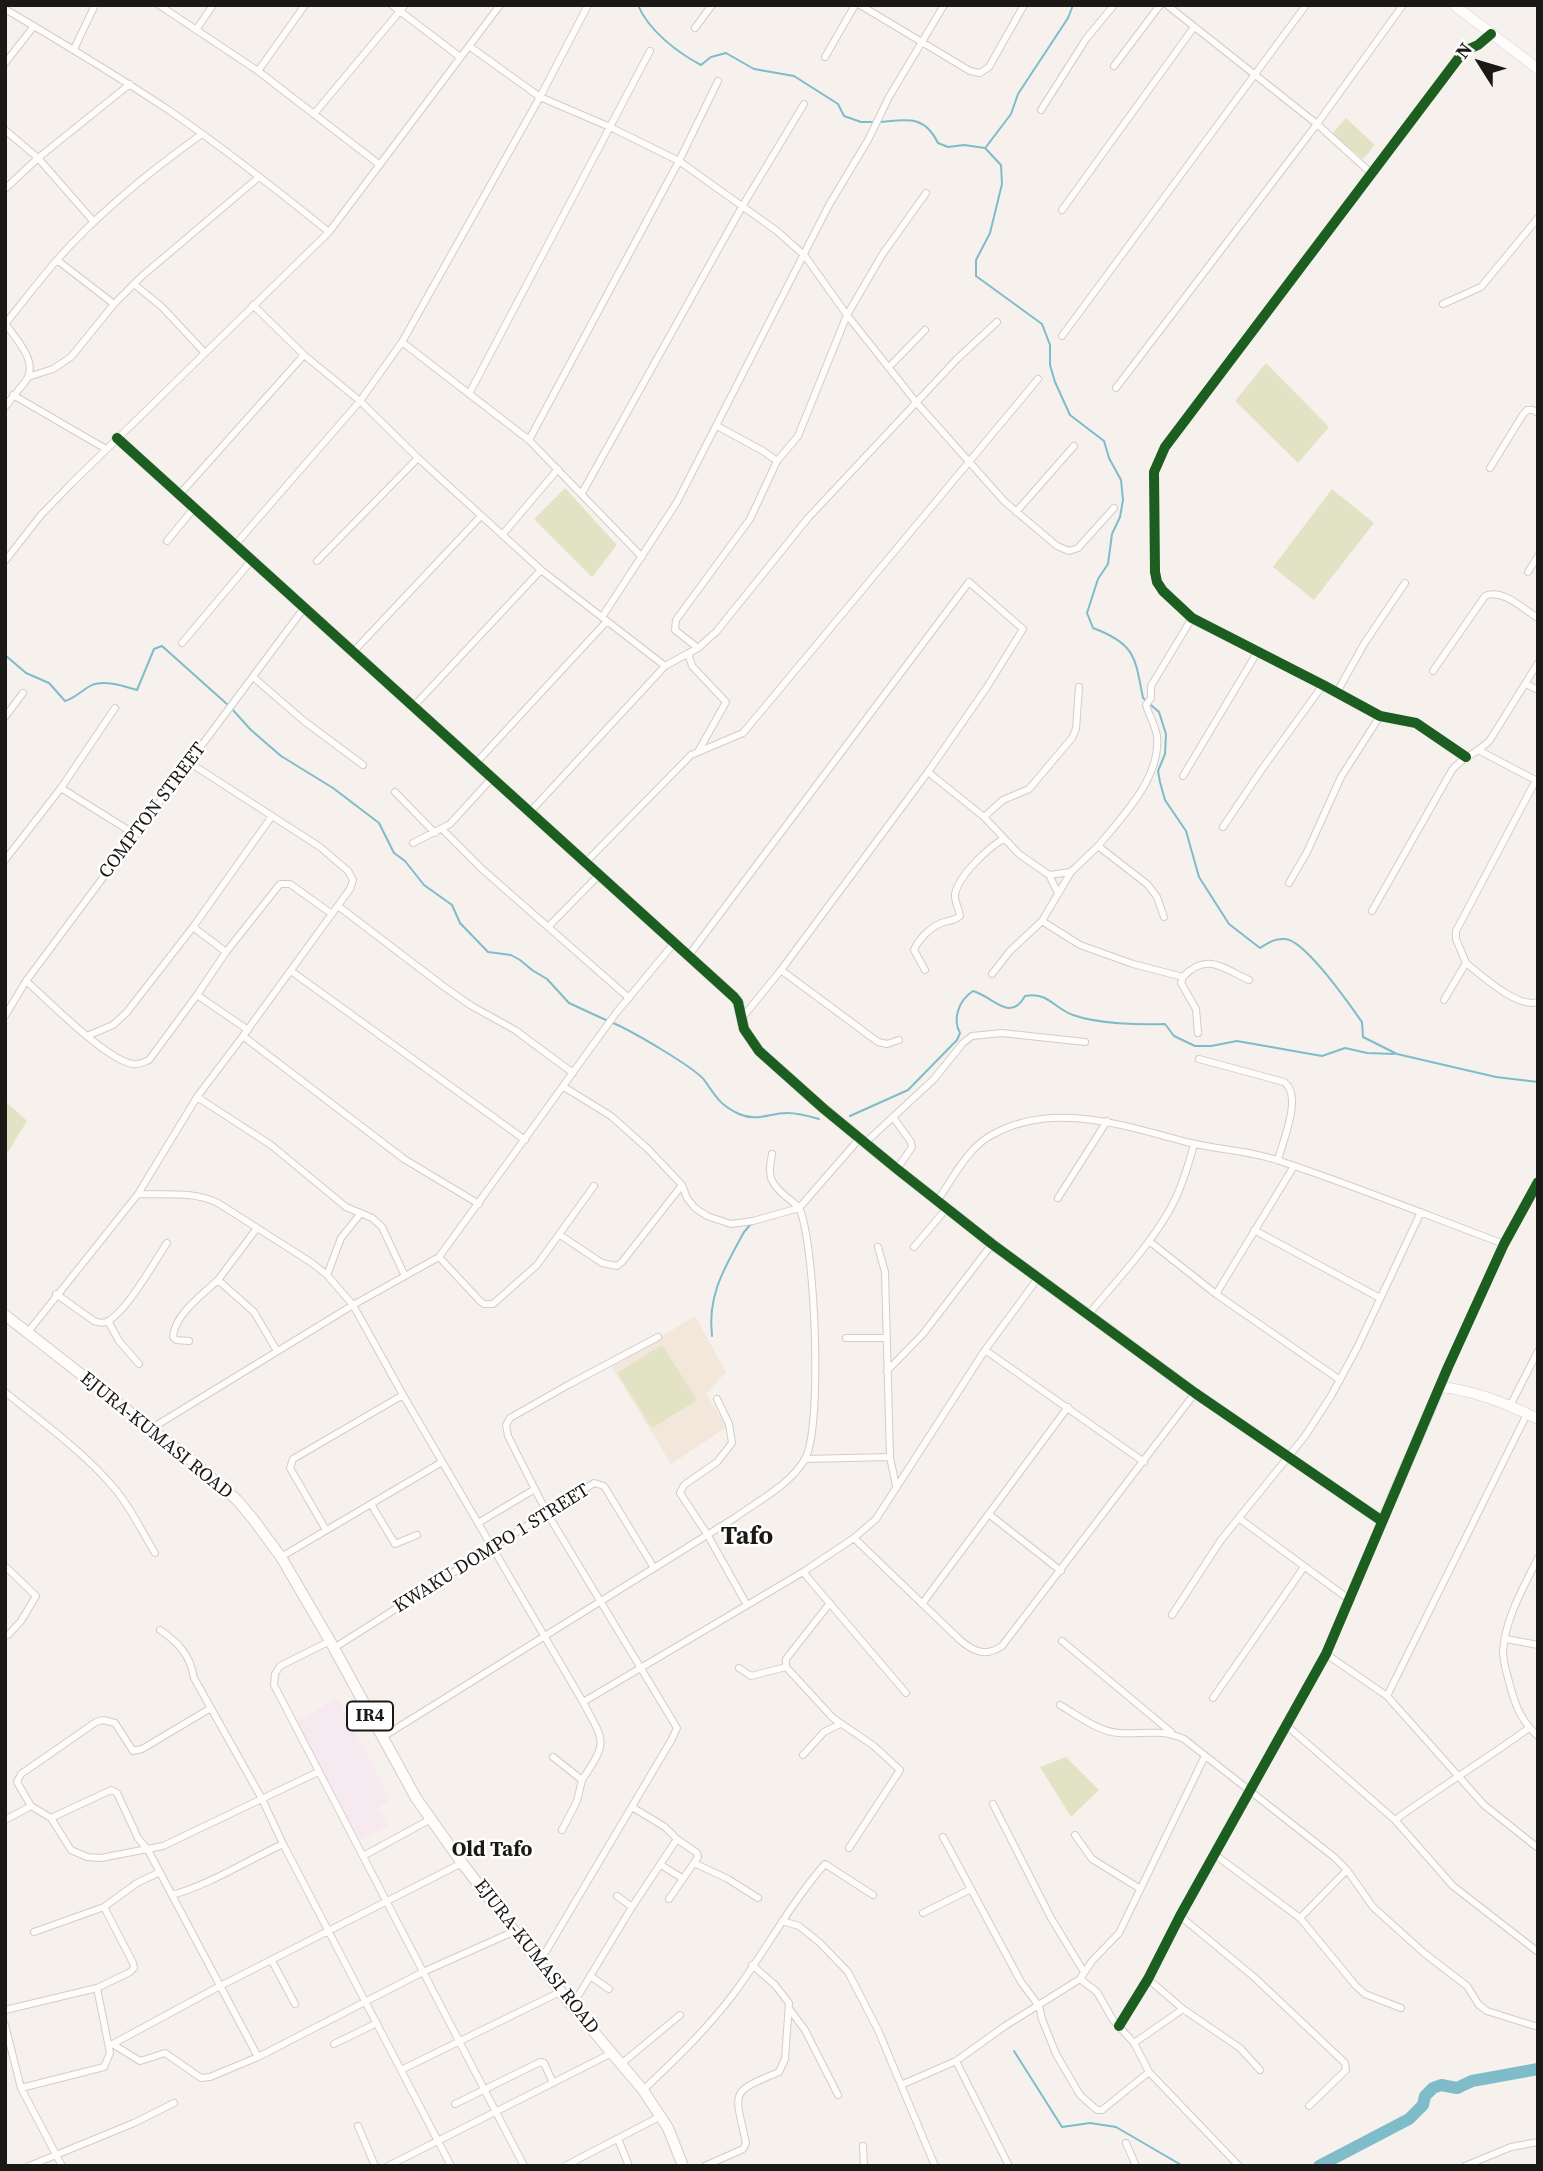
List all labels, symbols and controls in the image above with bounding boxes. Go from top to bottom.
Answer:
north arrow [1445,28,1515,98]
text: N [1449,37,1478,64]
street label: COMPTON STREET [95,739,211,883]
street label: EJURA-KUMASI ROAD [75,1367,237,1505]
street label: KWAKU DOMPO 1 STREET [390,1479,594,1619]
district label: Tafo [721,1521,773,1553]
road number: IR4 [347,1702,393,1730]
district label: Old Tafo [452,1838,532,1864]
street label: EJURA-KUMASI ROAD [469,1875,603,2039]

